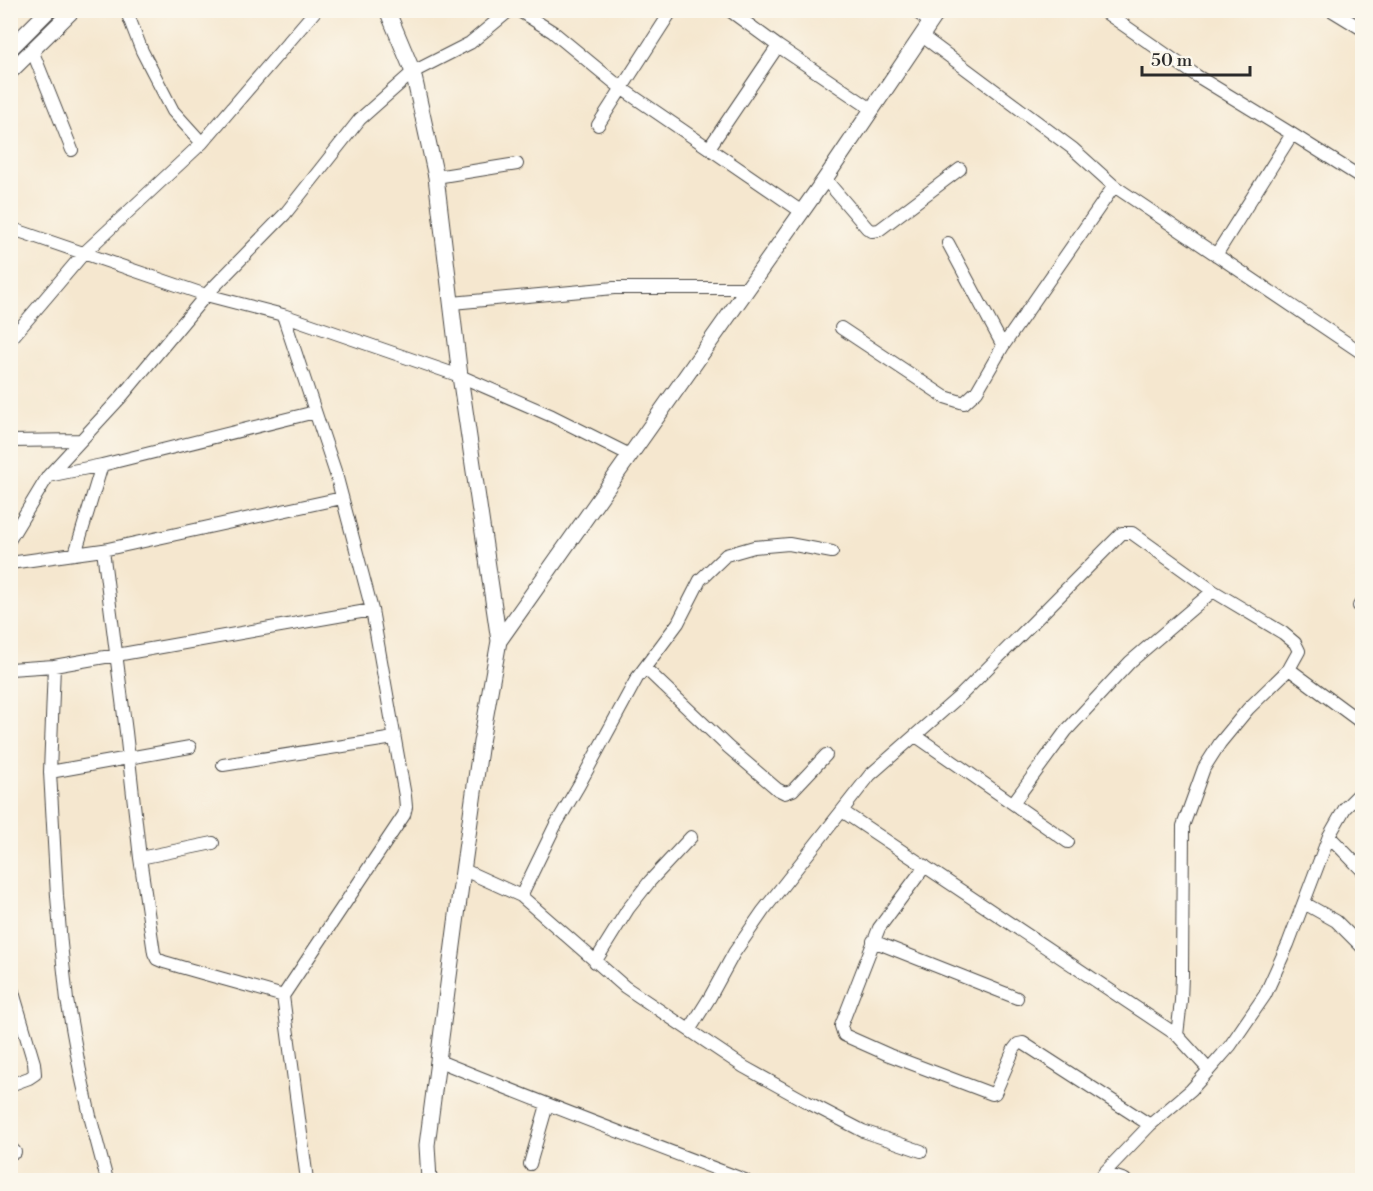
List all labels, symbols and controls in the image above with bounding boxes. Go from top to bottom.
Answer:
scale bar [1142,39,1250,77]
text: 50 m [1151,49,1193,72]

